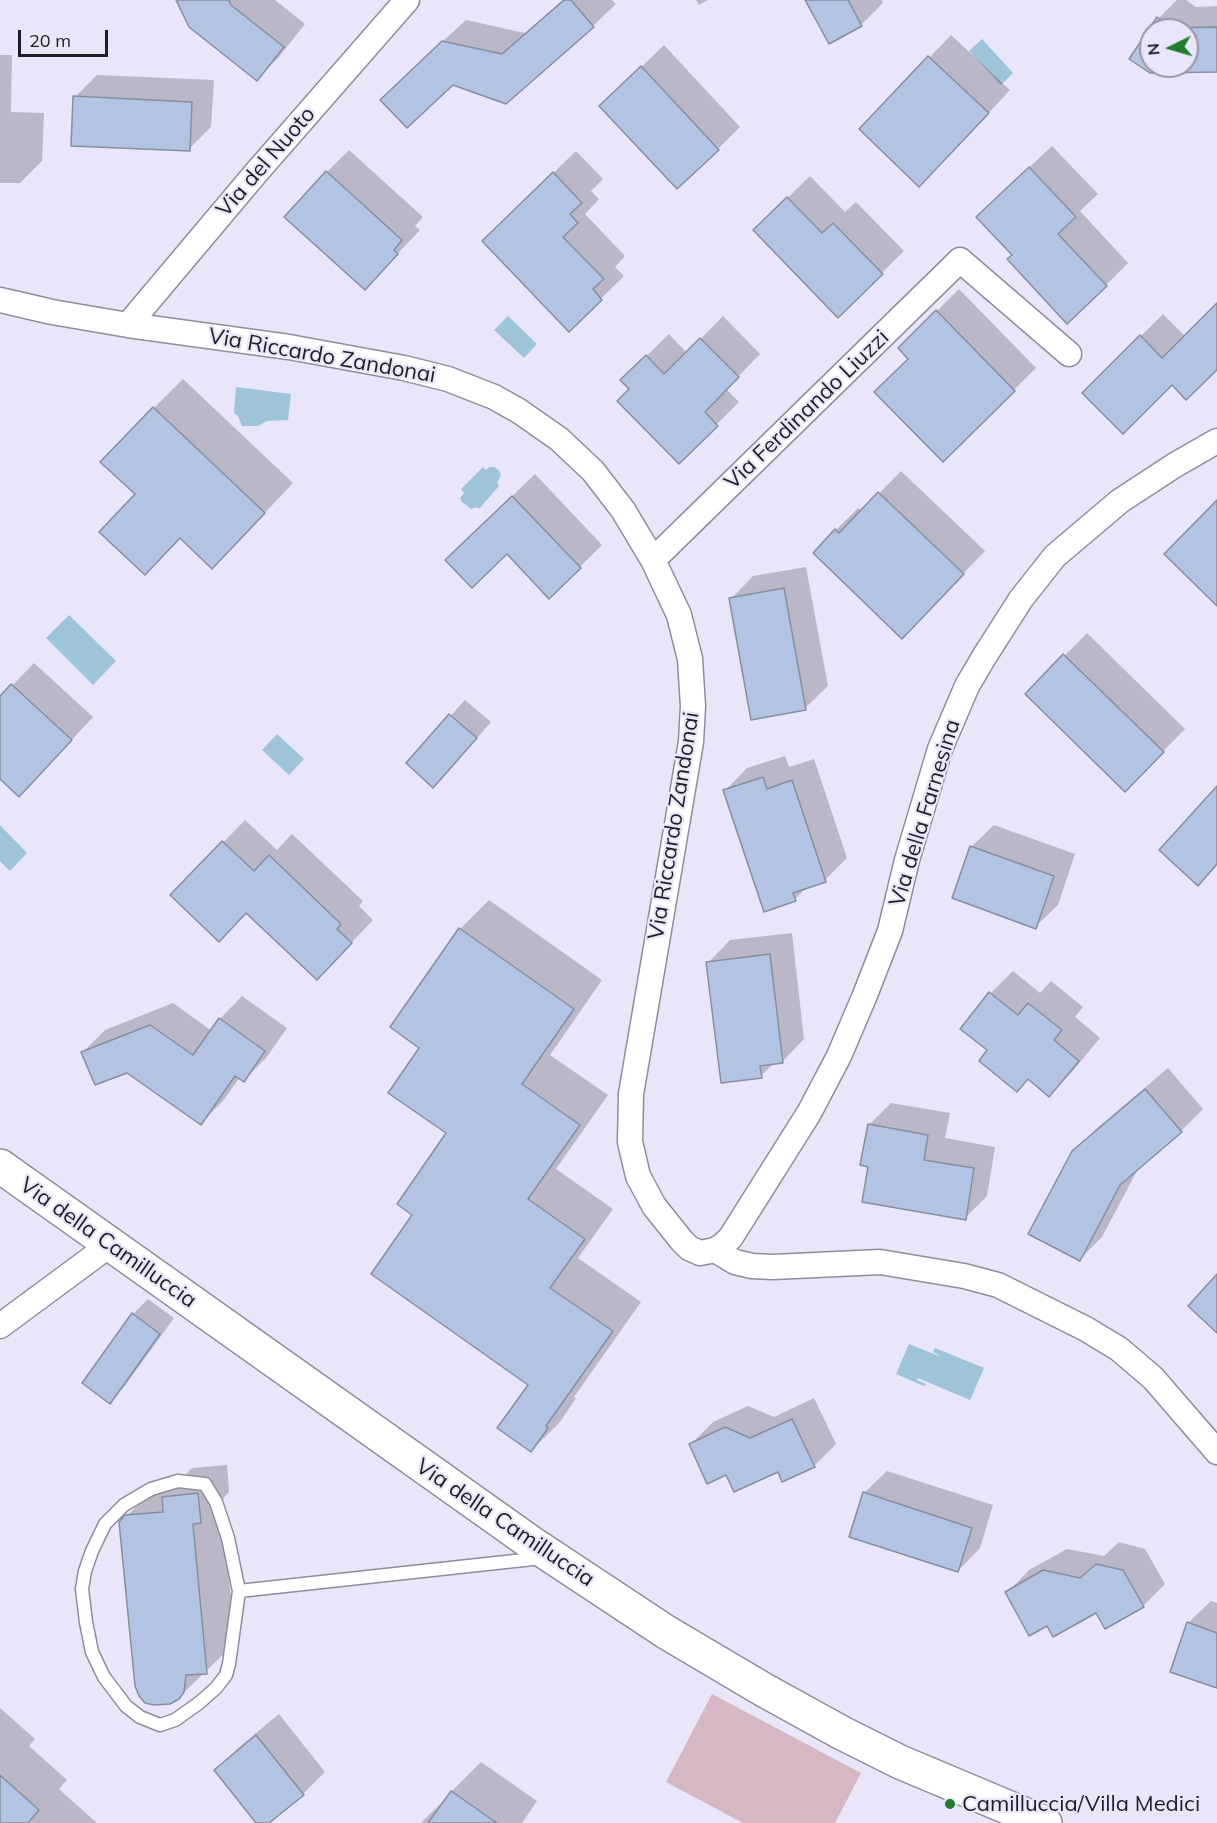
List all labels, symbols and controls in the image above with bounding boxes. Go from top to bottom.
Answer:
scale bar [21,18,111,56]
north arrow [1139,18,1199,78]
text: 20 m [29,29,71,52]
text: N [1143,42,1164,56]
street label: Via del Nuoto [211,101,321,223]
street label: Via Riccardo Zandonai [206,323,438,389]
street label: Via Ferdinando Liuzzi [719,325,895,495]
street label: Via Riccardo Zandonai [643,710,705,942]
street label: Via della Farnesina [884,716,966,910]
street label: Via della Camilluccia [15,1172,201,1314]
street label: Via della Camilluccia [411,1453,599,1593]
place label: Camilluccia/Villa Medici [962,1791,1200,1817]
marker: Camilluccia/Villa Medici [943,1797,957,1811]

